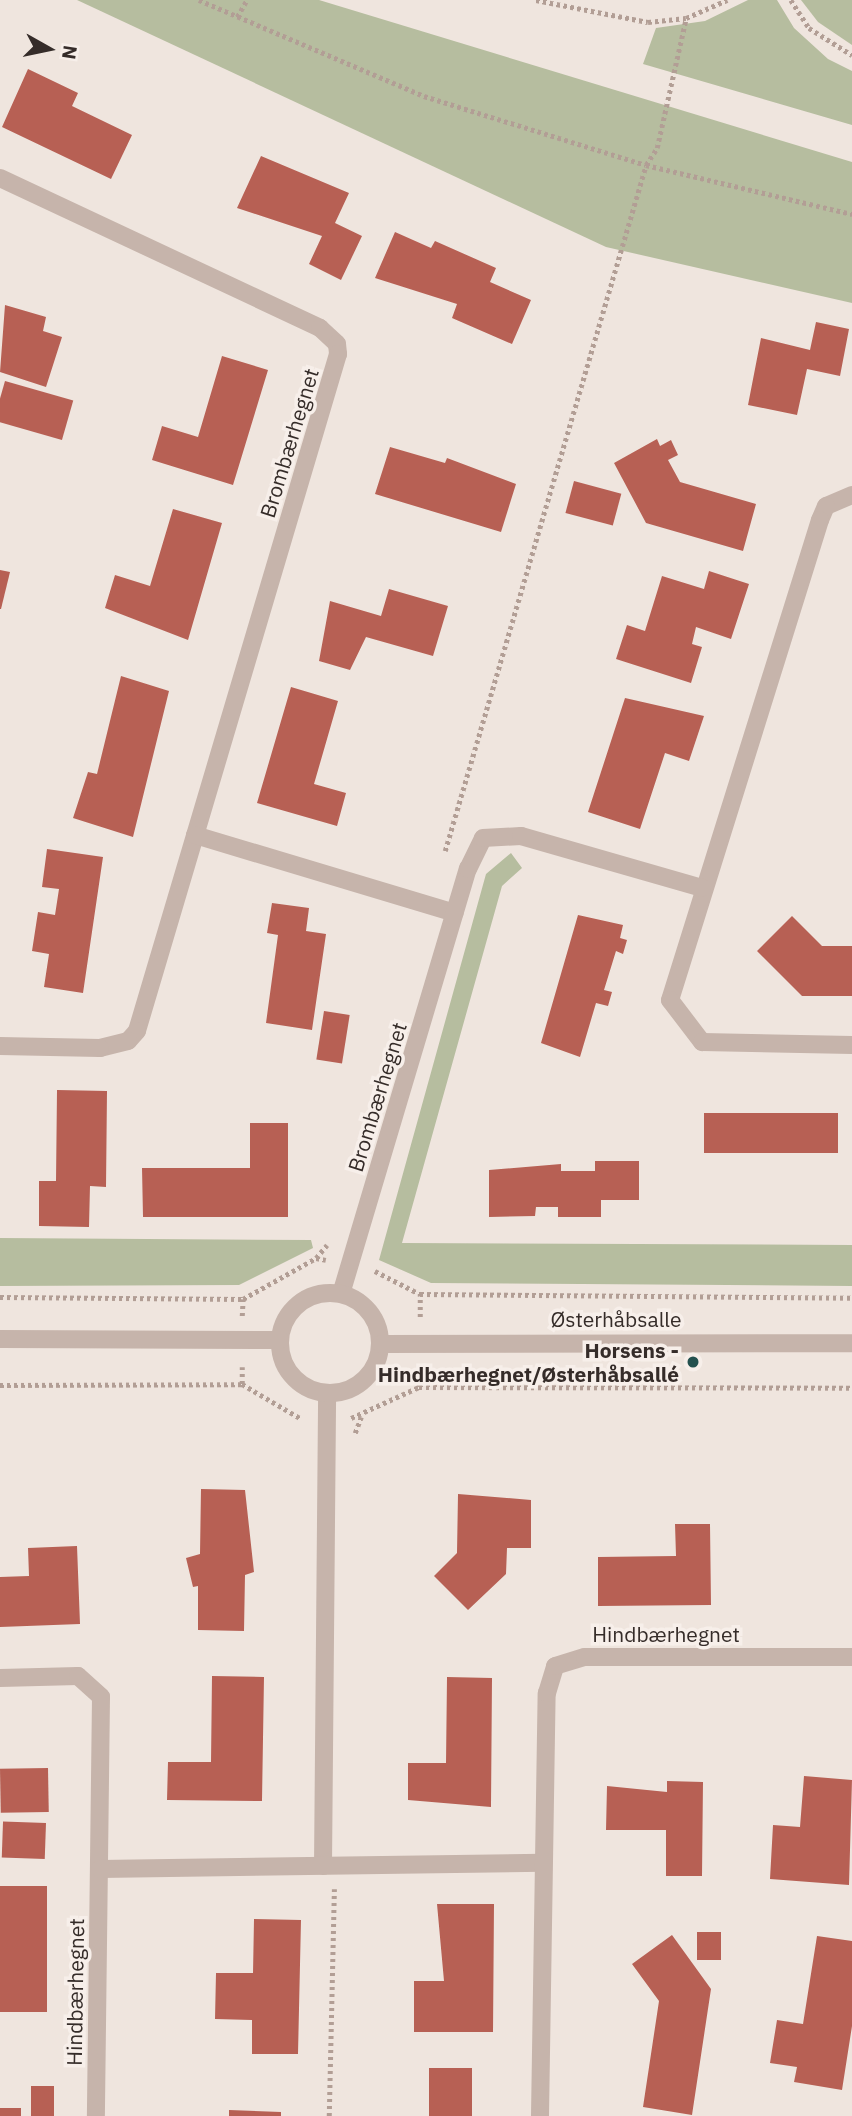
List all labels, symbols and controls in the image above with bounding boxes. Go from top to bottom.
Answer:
north arrow [14,14,84,84]
text: N [57,44,83,61]
street label: Brombærhegnet [254,365,324,521]
street label: Brombærhegnet [342,1019,412,1175]
street label: Østerhåbsalle [550,1306,682,1332]
place label: Horsens - Hindbærhegnet/Østerhåbsallé [378,1337,679,1387]
marker: Horsens - Hindbærhegnet/Østerhåbsallé [685,1354,701,1370]
street label: Hindbærhegnet [592,1621,740,1647]
street label: Hindbærhegnet [61,1918,89,2066]

